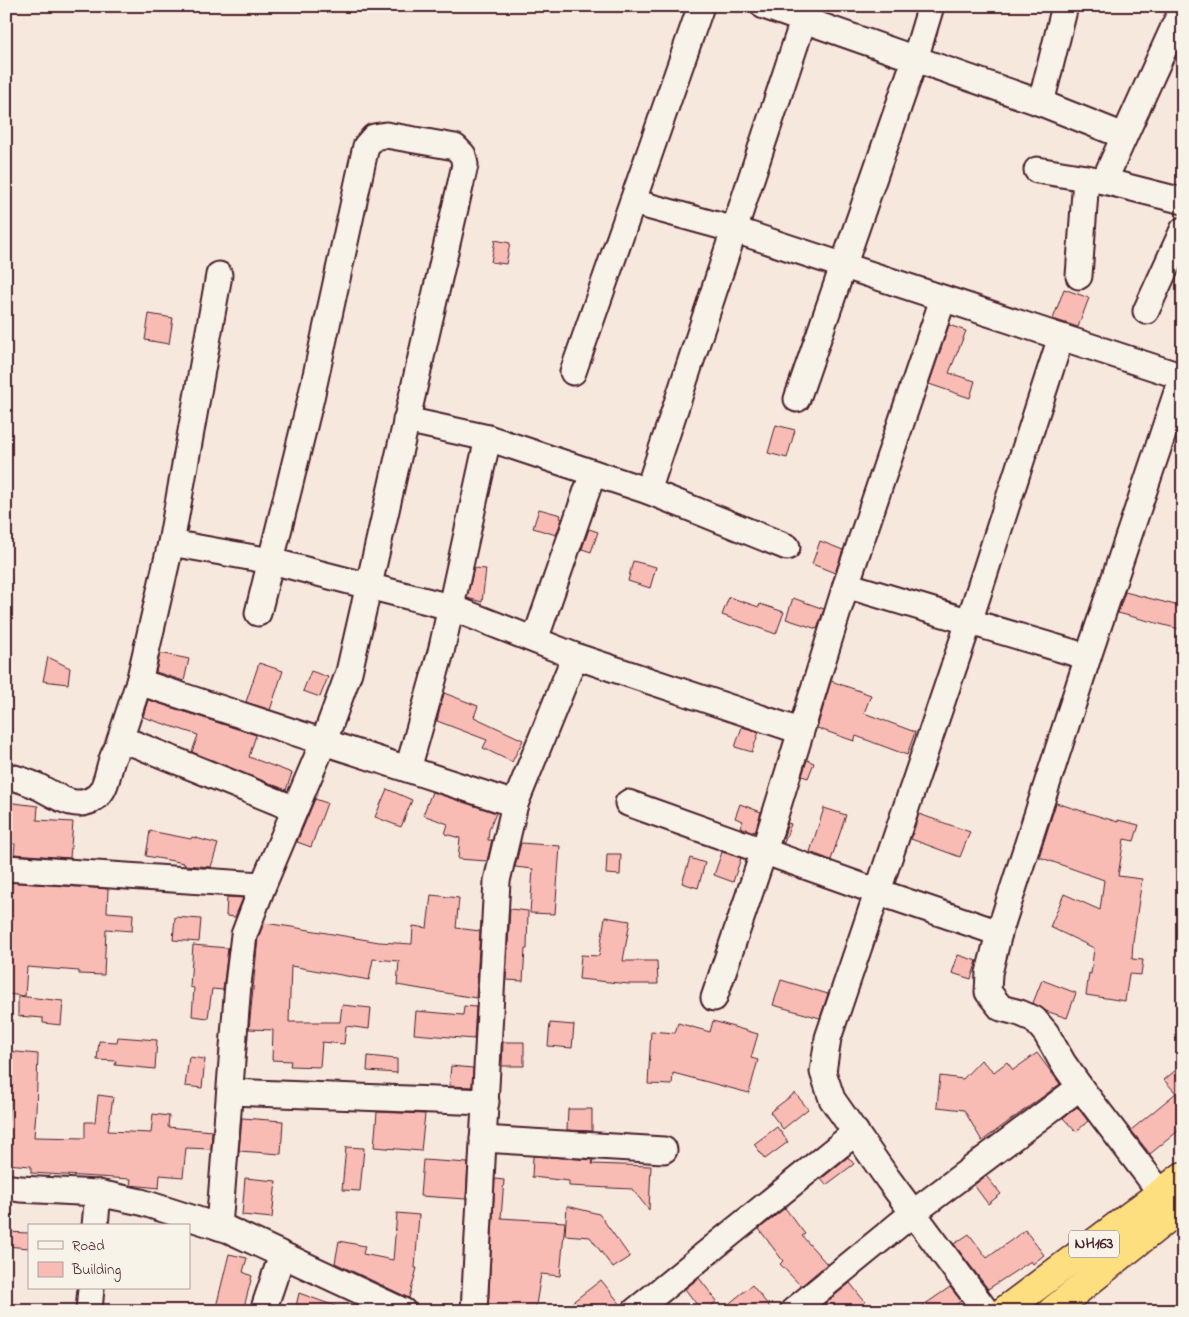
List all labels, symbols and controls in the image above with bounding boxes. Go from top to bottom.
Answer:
legend [28,1224,190,1290]
road number: NH163 [1069,1230,1119,1258]
text: Road [72,1235,105,1257]
text: Building [71,1259,121,1282]

